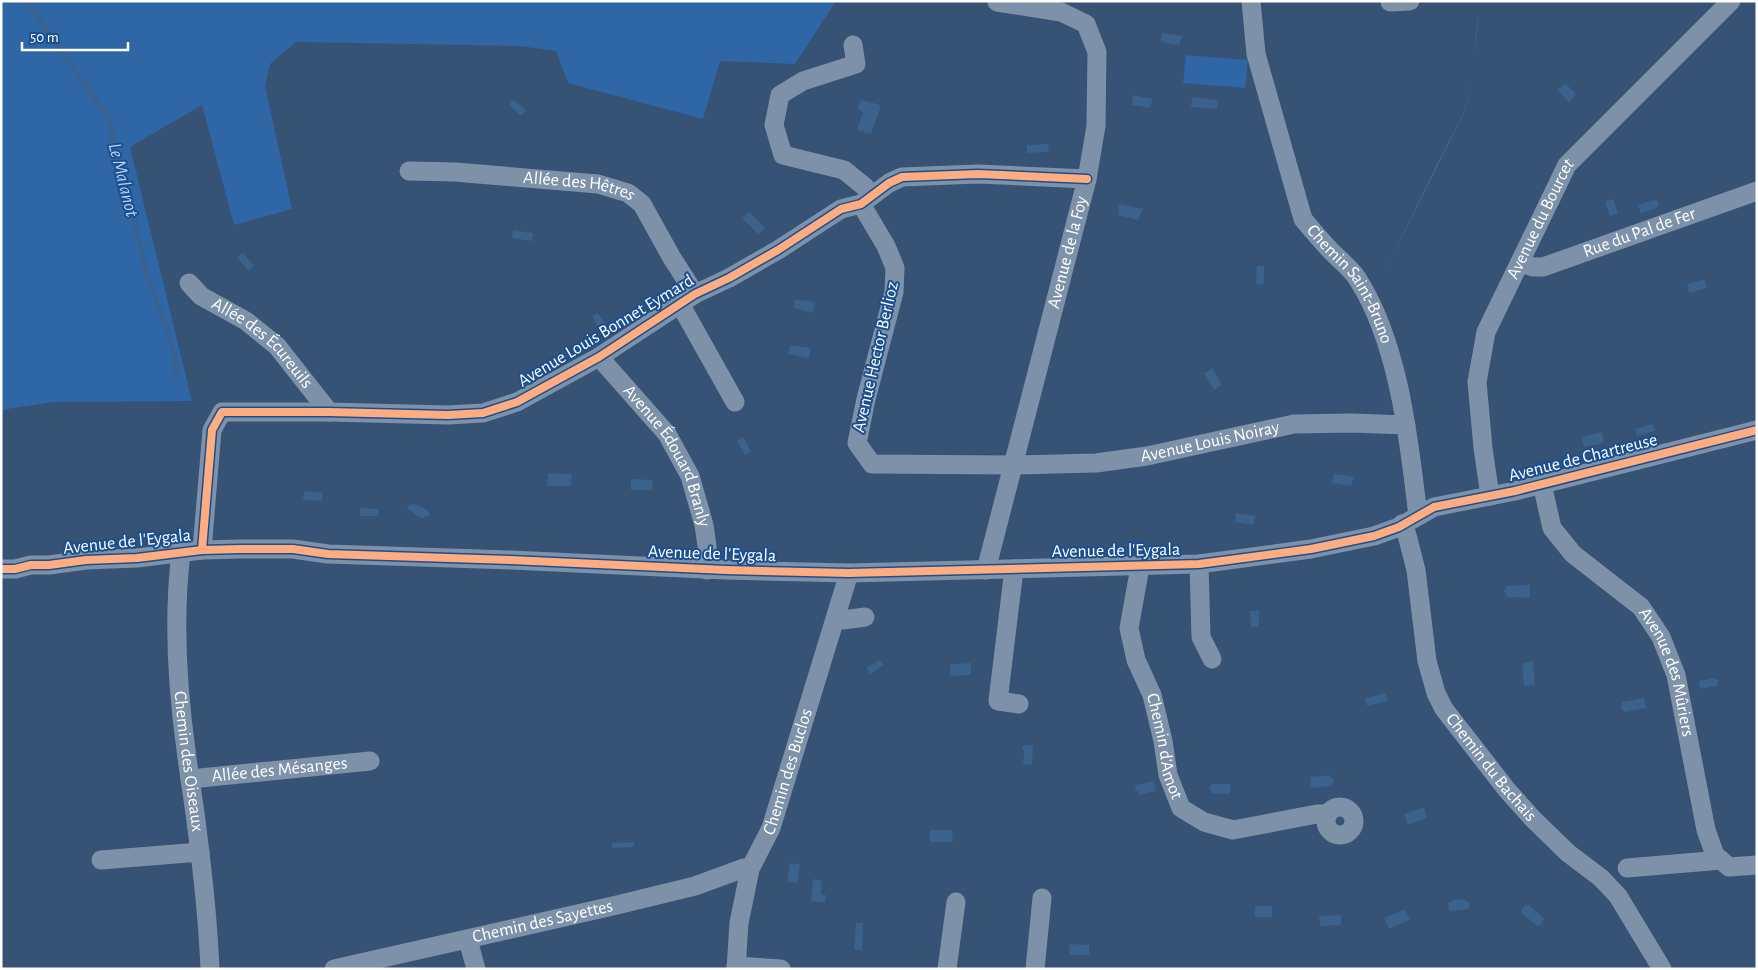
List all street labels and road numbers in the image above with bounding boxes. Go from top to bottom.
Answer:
street label: Avenue du Bourcet [1504,155,1577,282]
street label: Allée des Hêtres [522,169,639,204]
street label: Avenue de la Foy [1045,194,1091,311]
street label: Rue du Pal de Fer [1581,204,1698,261]
street label: Chemin Saint-Bruno [1303,221,1395,346]
street label: Avenue Louis Bonnet Eymard [515,271,697,391]
street label: Avenue Hector Berlioz [850,280,902,434]
street label: Allée des Écureuils [209,295,316,392]
street label: Avenue Édouard Branly [619,382,713,529]
street label: Avenue Louis Noiray [1140,418,1281,466]
street label: Avenue de Chartreuse [1507,431,1659,485]
street label: Avenue de l'Eygala [62,526,192,558]
street label: Avenue de l'Eygala [1052,541,1180,561]
street label: Avenue de l'Eygala [647,543,777,565]
street label: Avenue des Mûriers [1635,604,1697,738]
street label: Chemin des Oiseaux [170,690,206,833]
street label: Chemin d'Amot [1143,691,1186,802]
street label: Chemin des Buclos [760,706,816,838]
street label: Chemin du Bachais [1442,710,1540,825]
street label: Allée des Mésanges [211,754,348,786]
street label: Chemin des Sayettes [471,897,615,946]

